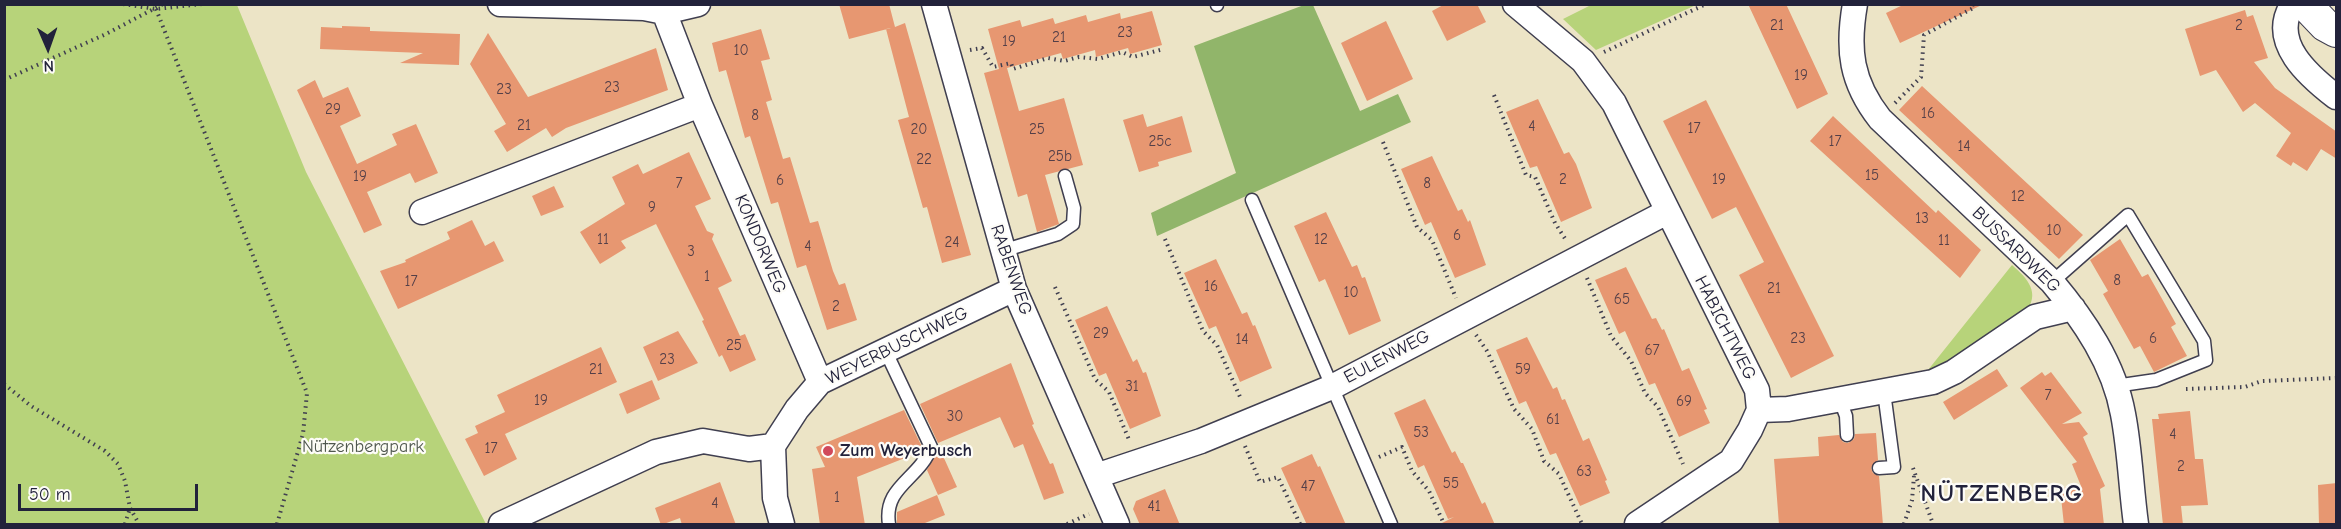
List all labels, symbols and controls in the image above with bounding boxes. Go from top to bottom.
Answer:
house number: 21 [1770,17,1784,35]
house number: 2 [2235,17,2243,35]
north arrow [18,18,78,78]
house number: 23 [1117,24,1133,42]
house number: 21 [1052,29,1066,47]
house number: 19 [1002,33,1016,51]
house number: 10 [733,42,749,60]
text: N [43,57,54,75]
house number: 19 [1794,67,1808,85]
house number: 23 [604,79,620,97]
house number: 23 [496,81,512,99]
house number: 29 [325,101,341,119]
house number: 16 [1921,105,1935,123]
house number: 8 [751,107,759,125]
house number: 21 [517,117,531,135]
house number: 4 [1528,118,1536,136]
house number: 17 [1687,120,1701,138]
house number: 20 [911,121,927,139]
house number: 25 [1029,121,1045,139]
house number: 25c [1148,133,1172,151]
house number: 17 [1828,133,1842,151]
house number: 14 [1957,138,1971,156]
house number: 25b [1048,148,1072,166]
house number: 22 [916,151,932,169]
house number: 15 [1865,167,1879,185]
house number: 19 [353,168,367,186]
house number: 2 [1559,171,1567,189]
house number: 19 [1712,171,1726,189]
house number: 6 [776,172,784,190]
house number: 7 [675,175,683,193]
house number: 8 [1423,175,1431,193]
house number: 12 [2011,188,2025,206]
street label: KONDORWEG [729,191,791,297]
house number: 9 [648,199,656,217]
street label: BUSSARDWEG [1967,202,2065,298]
house number: 13 [1915,210,1929,228]
street label: RABENWEG [985,222,1037,318]
house number: 10 [2046,222,2062,240]
house number: 6 [1453,227,1461,245]
house number: 11 [597,231,609,249]
house number: 12 [1314,231,1328,249]
house number: 11 [1938,232,1950,250]
house number: 24 [944,234,960,252]
house number: 4 [804,238,812,256]
house number: 3 [687,243,695,261]
house number: 1 [704,268,710,286]
street label: HABICHTWEG [1690,272,1760,384]
house number: 8 [2113,272,2121,290]
house number: 17 [404,273,418,291]
house number: 16 [1204,278,1218,296]
house number: 21 [1767,280,1781,298]
house number: 10 [1343,284,1359,302]
house number: 65 [1614,291,1630,309]
house number: 2 [832,298,840,316]
street label: WEYERBUSCHWEG [822,302,972,390]
house number: 29 [1093,325,1109,343]
street label: EULENWEG [1340,325,1434,389]
house number: 23 [1790,330,1806,348]
house number: 6 [2149,330,2157,348]
house number: 14 [1235,331,1249,349]
house number: 25 [726,337,742,355]
house number: 67 [1644,342,1660,360]
house number: 23 [659,351,675,369]
house number: 21 [589,361,603,379]
house number: 59 [1515,361,1531,379]
house number: 31 [1125,378,1139,396]
house number: 7 [2044,387,2052,405]
house number: 19 [534,392,548,410]
house number: 69 [1676,393,1692,411]
house number: 30 [947,408,963,426]
house number: 61 [1546,411,1560,429]
house number: 53 [1413,424,1429,442]
house number: 4 [2169,426,2177,444]
park label: Nützenbergpark [302,436,424,458]
house number: 17 [484,440,498,458]
place label: Zum Weyerbusch [840,440,972,462]
marker: Zum Weyerbusch [821,444,835,458]
house number: 2 [2177,458,2185,476]
house number: 63 [1576,463,1592,481]
scale bar [21,472,201,510]
house number: 55 [1443,475,1459,493]
house number: 47 [1301,478,1315,496]
district label: NÜTZENBERG [1921,480,2083,508]
text: 50 m [29,484,71,505]
house number: 1 [834,489,840,507]
house number: 4 [711,495,719,513]
house number: 41 [1147,498,1161,516]

